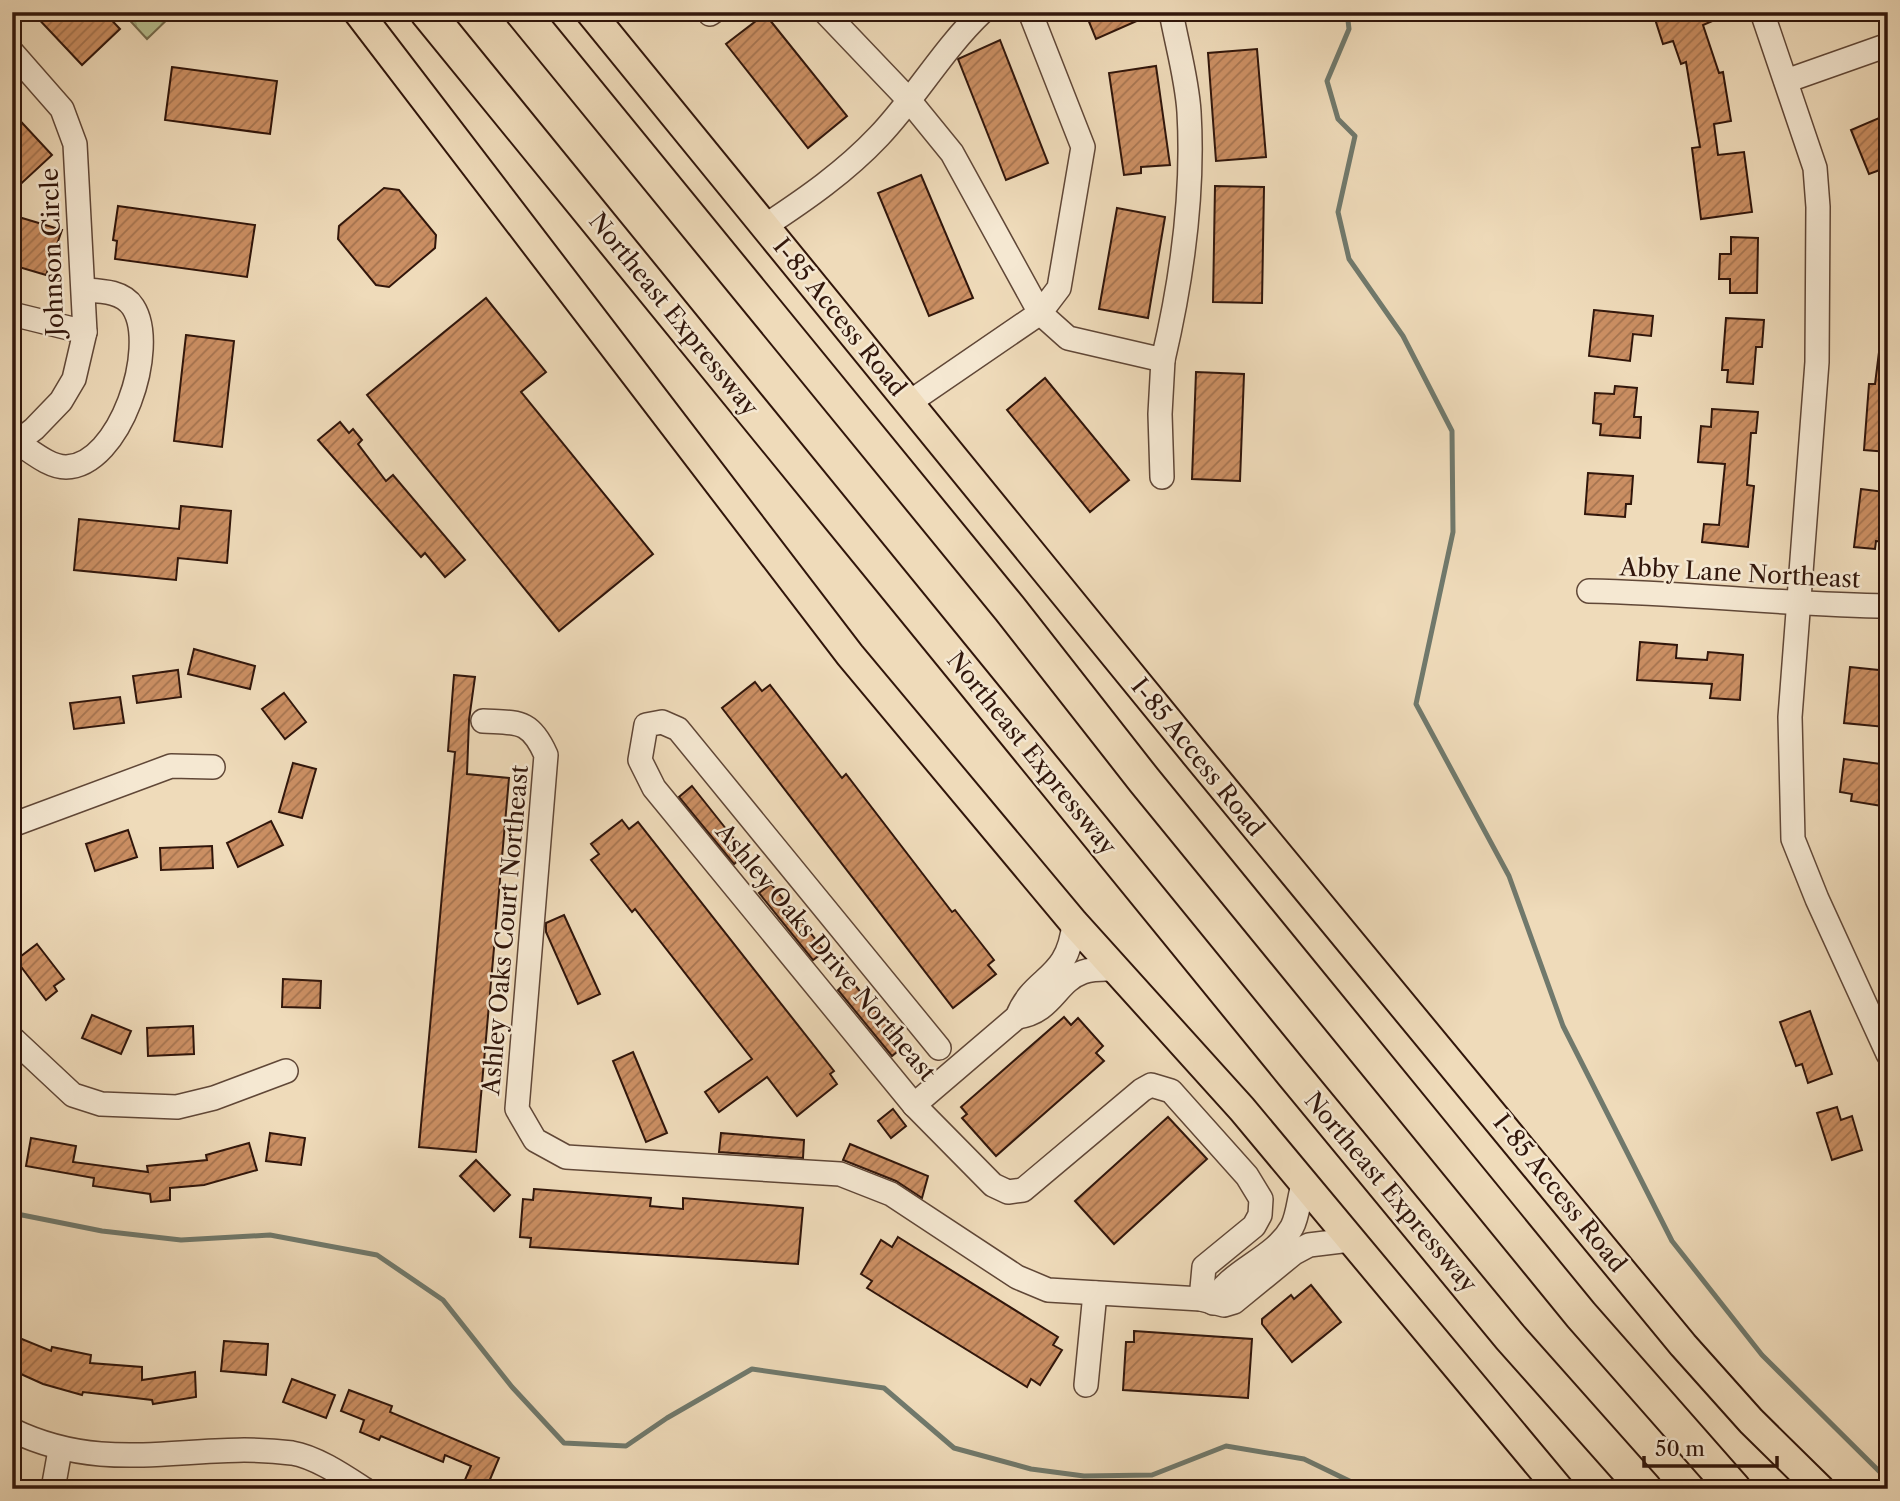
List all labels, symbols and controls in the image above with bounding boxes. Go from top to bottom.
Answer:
street label: Johnson Circle [35,167,70,341]
street label: Northeast Expressway [583,207,765,422]
street label: I-85 Access Road [767,232,913,402]
street label: Abby Lane Northeast [1618,552,1862,594]
street label: Northeast Expressway [941,646,1123,861]
street label: I-85 Access Road [1125,672,1271,842]
street label: Ashley Oaks Court Northeast [476,763,534,1097]
street label: Ashley Oaks Drive Northeast [709,817,942,1087]
street label: Northeast Expressway [1299,1086,1484,1299]
street label: I-85 Access Road [1487,1108,1633,1278]
scale bar [1644,1424,1778,1468]
text: 50 m [1655,1436,1705,1461]

